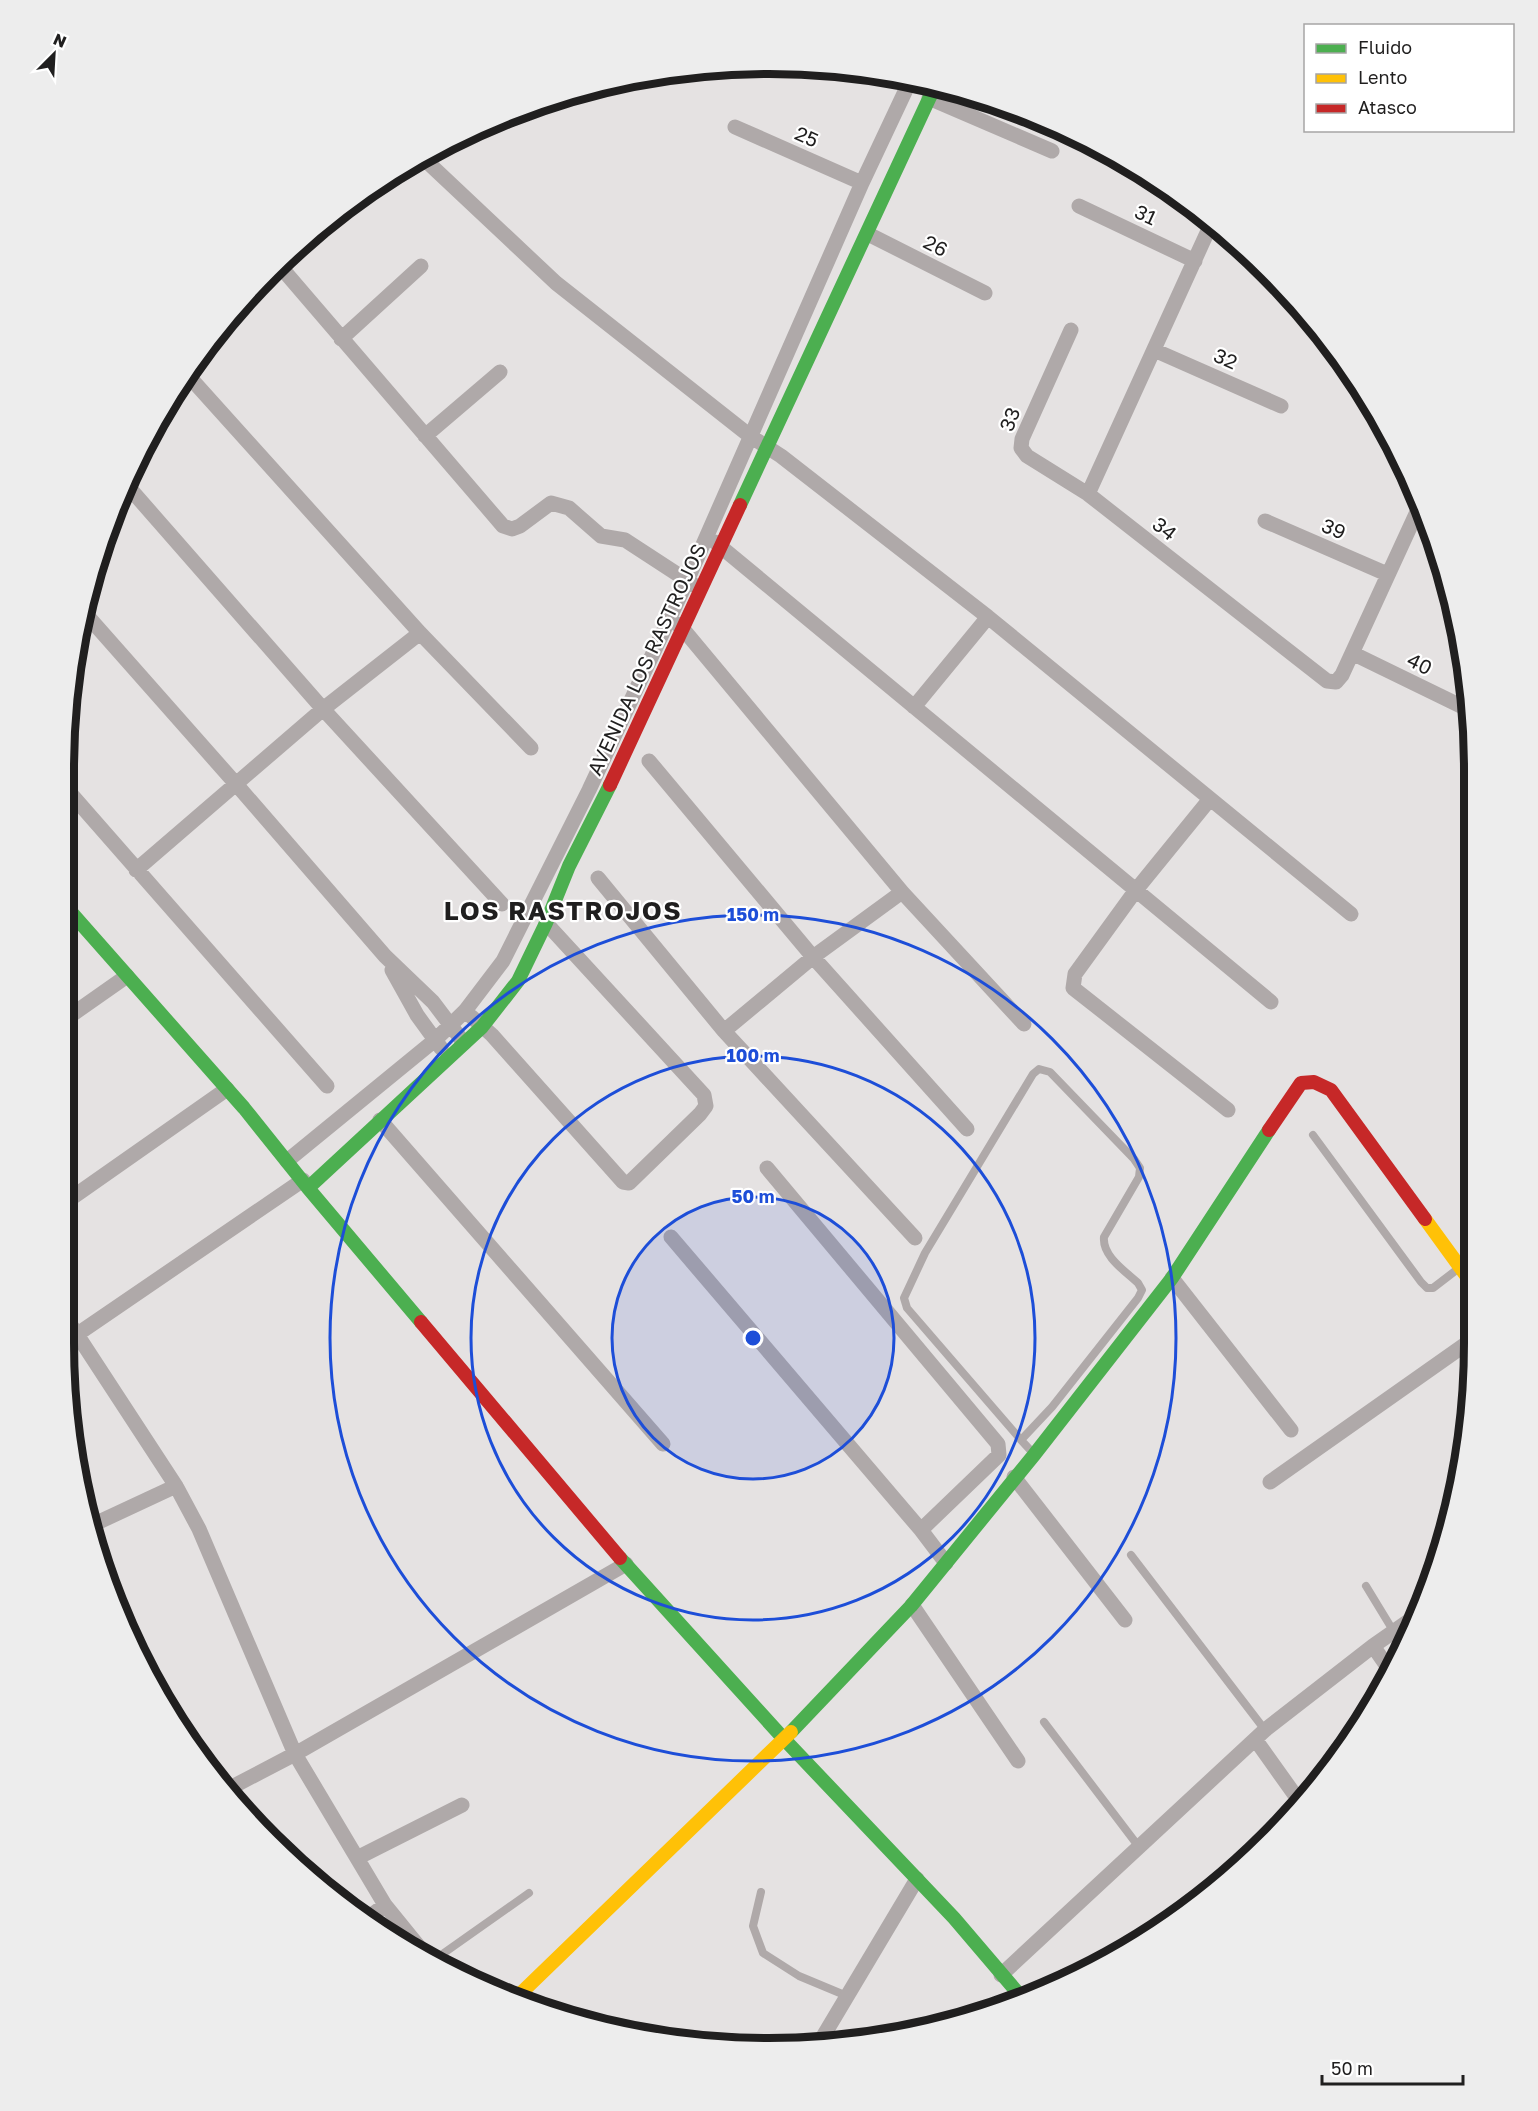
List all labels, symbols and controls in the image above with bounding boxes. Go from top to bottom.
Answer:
north arrow [24,24,84,84]
legend [1304,24,1514,132]
text: N [50,29,70,52]
text: Fluido [1358,36,1412,58]
text: Lento [1358,66,1407,88]
text: Atasco [1358,96,1417,118]
street label: 25 [792,120,822,152]
street label: 31 [1131,199,1161,230]
street label: 26 [920,229,952,261]
street label: 32 [1210,342,1242,374]
street label: 33 [994,404,1024,434]
street label: 34 [1148,511,1182,545]
street label: 39 [1318,512,1350,544]
street label: AVENIDA LOS RASTROJOS [582,539,710,779]
street label: 40 [1404,647,1436,679]
district label: LOS RASTROJOS [444,895,682,926]
text: 150 m [727,903,779,925]
text: 100 m [727,1044,779,1066]
text: 50 m [732,1185,774,1207]
centre of rings [743,1328,763,1348]
scale bar [1322,2048,1463,2086]
text: 50 m [1331,2057,1373,2079]

